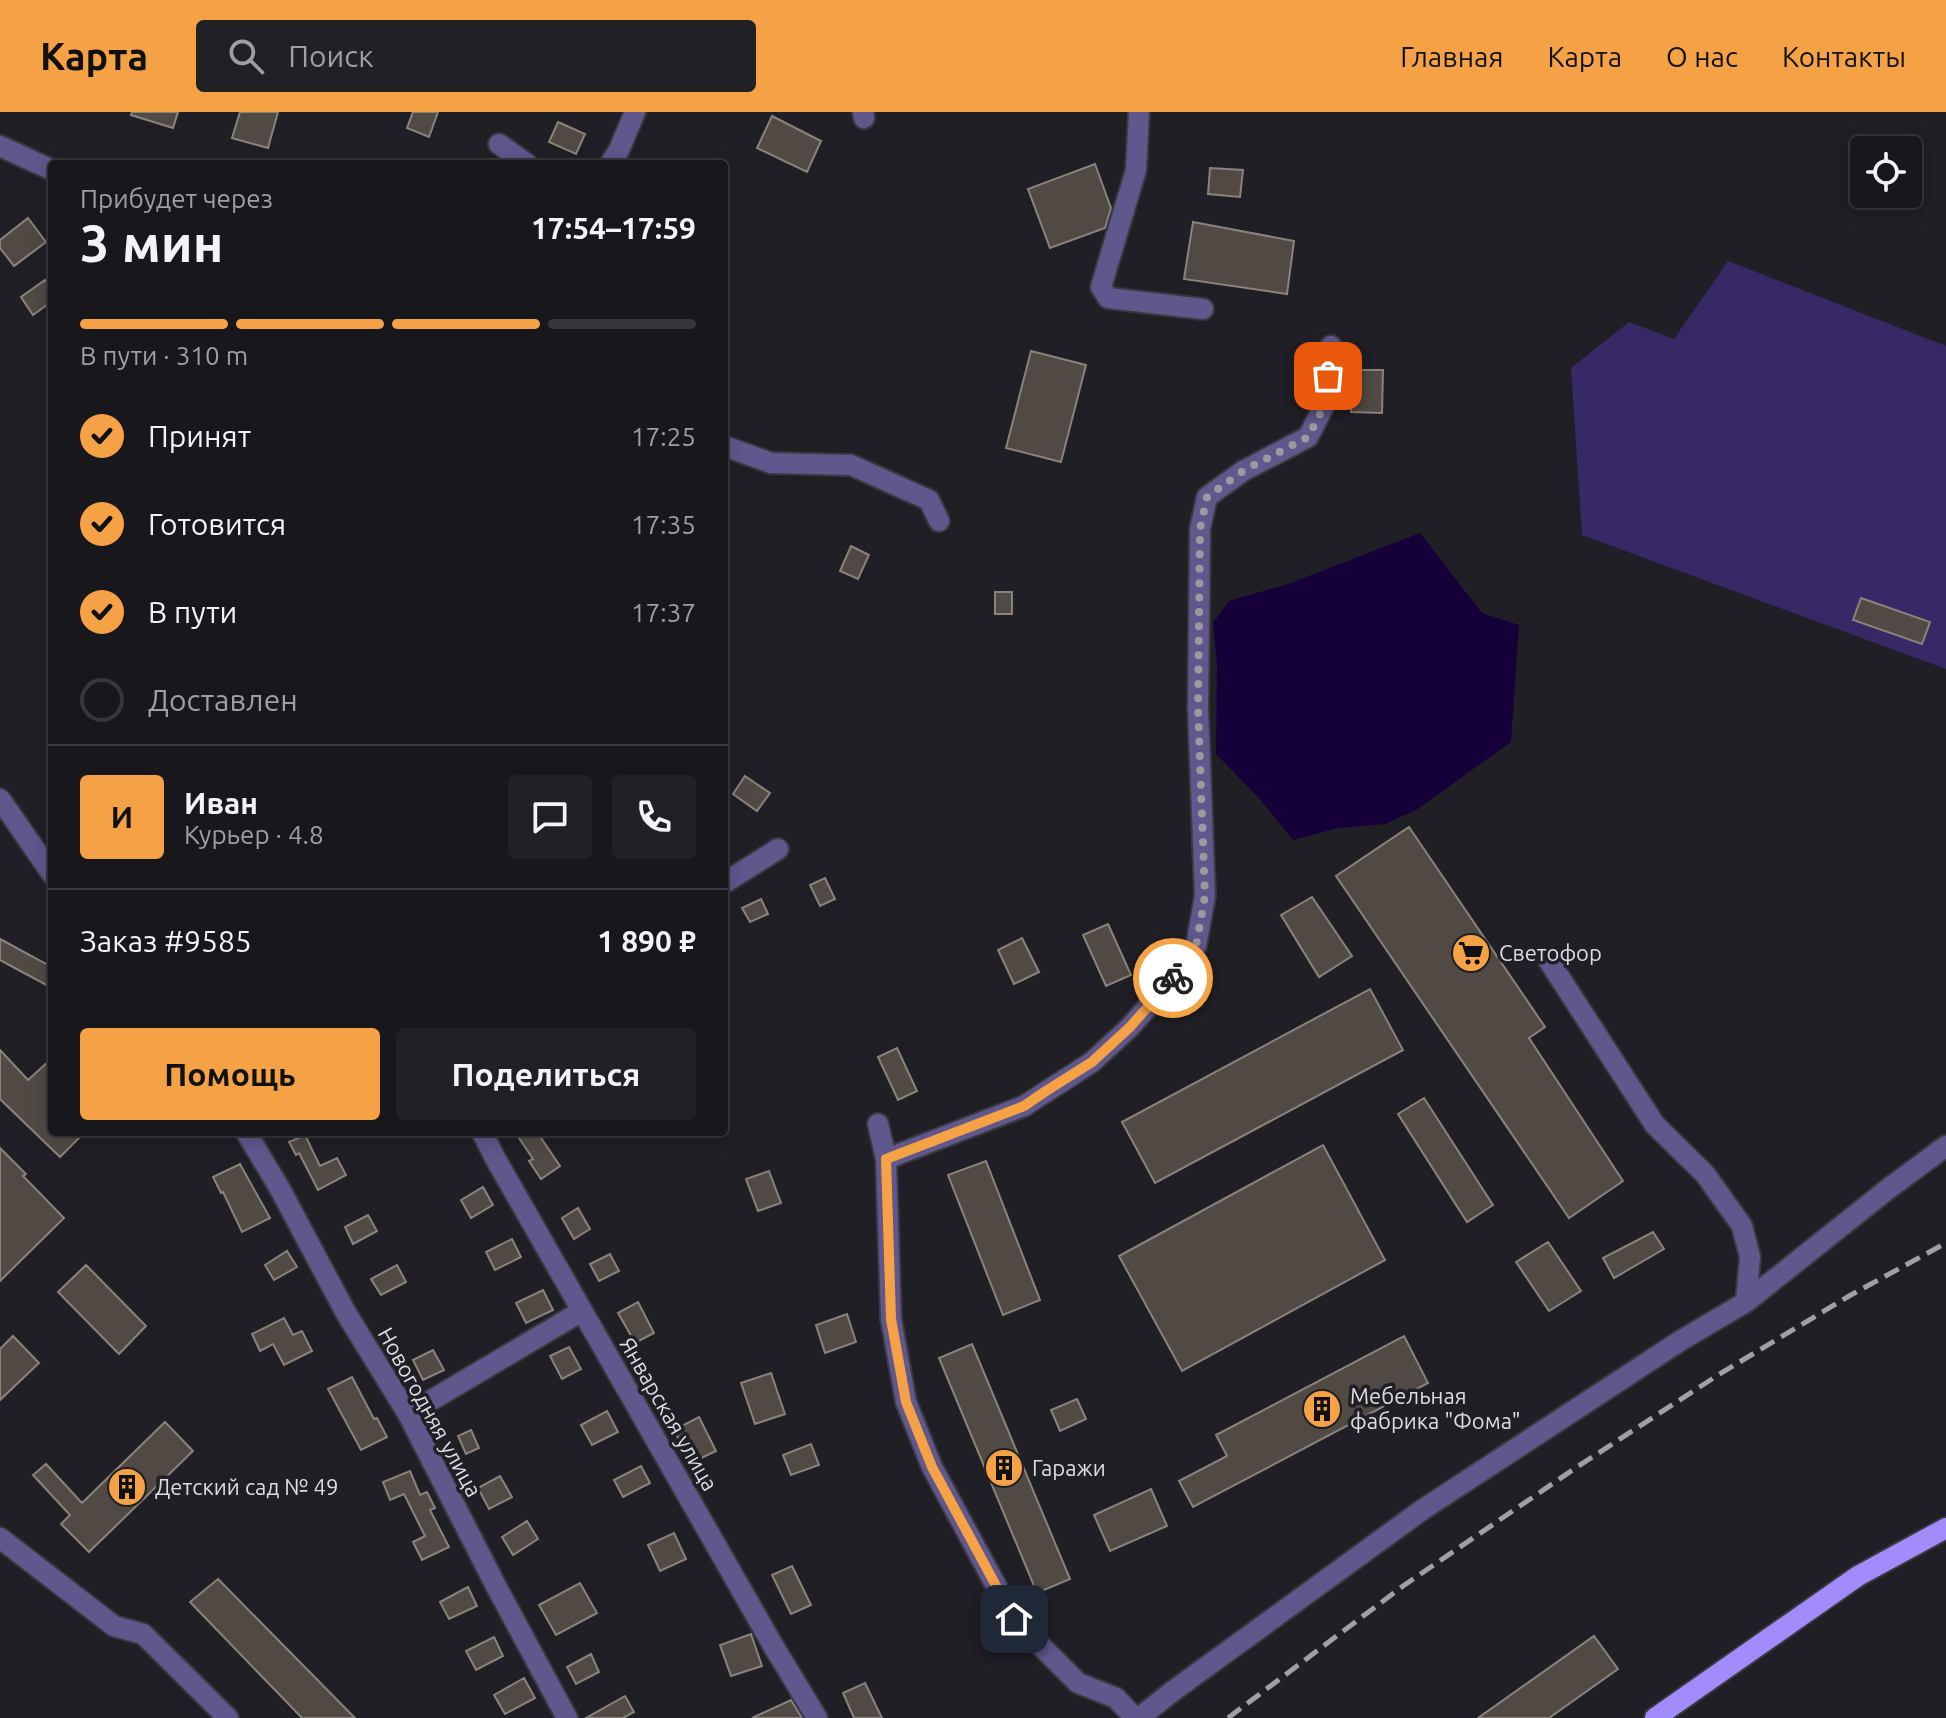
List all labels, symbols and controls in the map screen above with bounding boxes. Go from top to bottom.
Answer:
search box [196,20,756,92]
icon: search [224,34,268,78]
text: Карта [40,35,148,77]
text: Поиск [288,39,374,73]
text: Главная [1400,41,1503,72]
text: Карта [1547,41,1622,72]
text: О нас [1666,41,1738,72]
text: Контакты [1782,41,1906,72]
map controls [1850,136,1922,208]
button: locate [1850,136,1922,208]
text: Прибудет через [80,184,273,213]
text: 17:54–17:59 [531,211,696,245]
text: 3 мин [80,214,223,272]
text: В пути · 310 m [80,341,248,370]
pin [1294,342,1362,410]
icon: bag [1306,354,1350,398]
icon: check [80,414,124,458]
text: Принят [148,419,251,453]
text: 17:25 [631,422,696,451]
icon: check [80,502,124,546]
text: Готовится [148,507,286,541]
text: 17:35 [631,510,696,539]
icon: check [80,590,124,634]
text: В пути [148,595,237,629]
text: 17:37 [631,598,696,627]
text: Доставлен [148,683,298,717]
button: chat [508,775,592,859]
button: phone [612,775,696,859]
text: Иван [184,786,258,820]
text: И [111,800,133,834]
text: Курьер · 4.8 [184,820,324,849]
text: Заказ #9585 [80,924,252,958]
text: 1 890 ₽ [597,924,696,958]
supermarket icon: Светофор [1450,932,1492,974]
courier [1133,938,1213,1018]
place label: Светофор [1499,940,1602,965]
icon: bike [1151,956,1195,1000]
button: Помощь [80,1028,380,1120]
button: Поделиться [396,1028,696,1120]
street label: Новогодняя улица [374,1323,487,1501]
street label: Январская улица [615,1333,723,1495]
place label: Мебельная фабрика "Фома" [1350,1383,1520,1433]
building icon: Мебельная фабрика "Фома" [1301,1388,1343,1430]
building icon: Гаражи [983,1447,1025,1489]
place label: Гаражи [1032,1455,1106,1480]
building icon: Детский сад № 49 [106,1466,148,1508]
place label: Детский сад № 49 [155,1474,338,1499]
pin [980,1585,1048,1653]
icon: home [992,1597,1036,1641]

